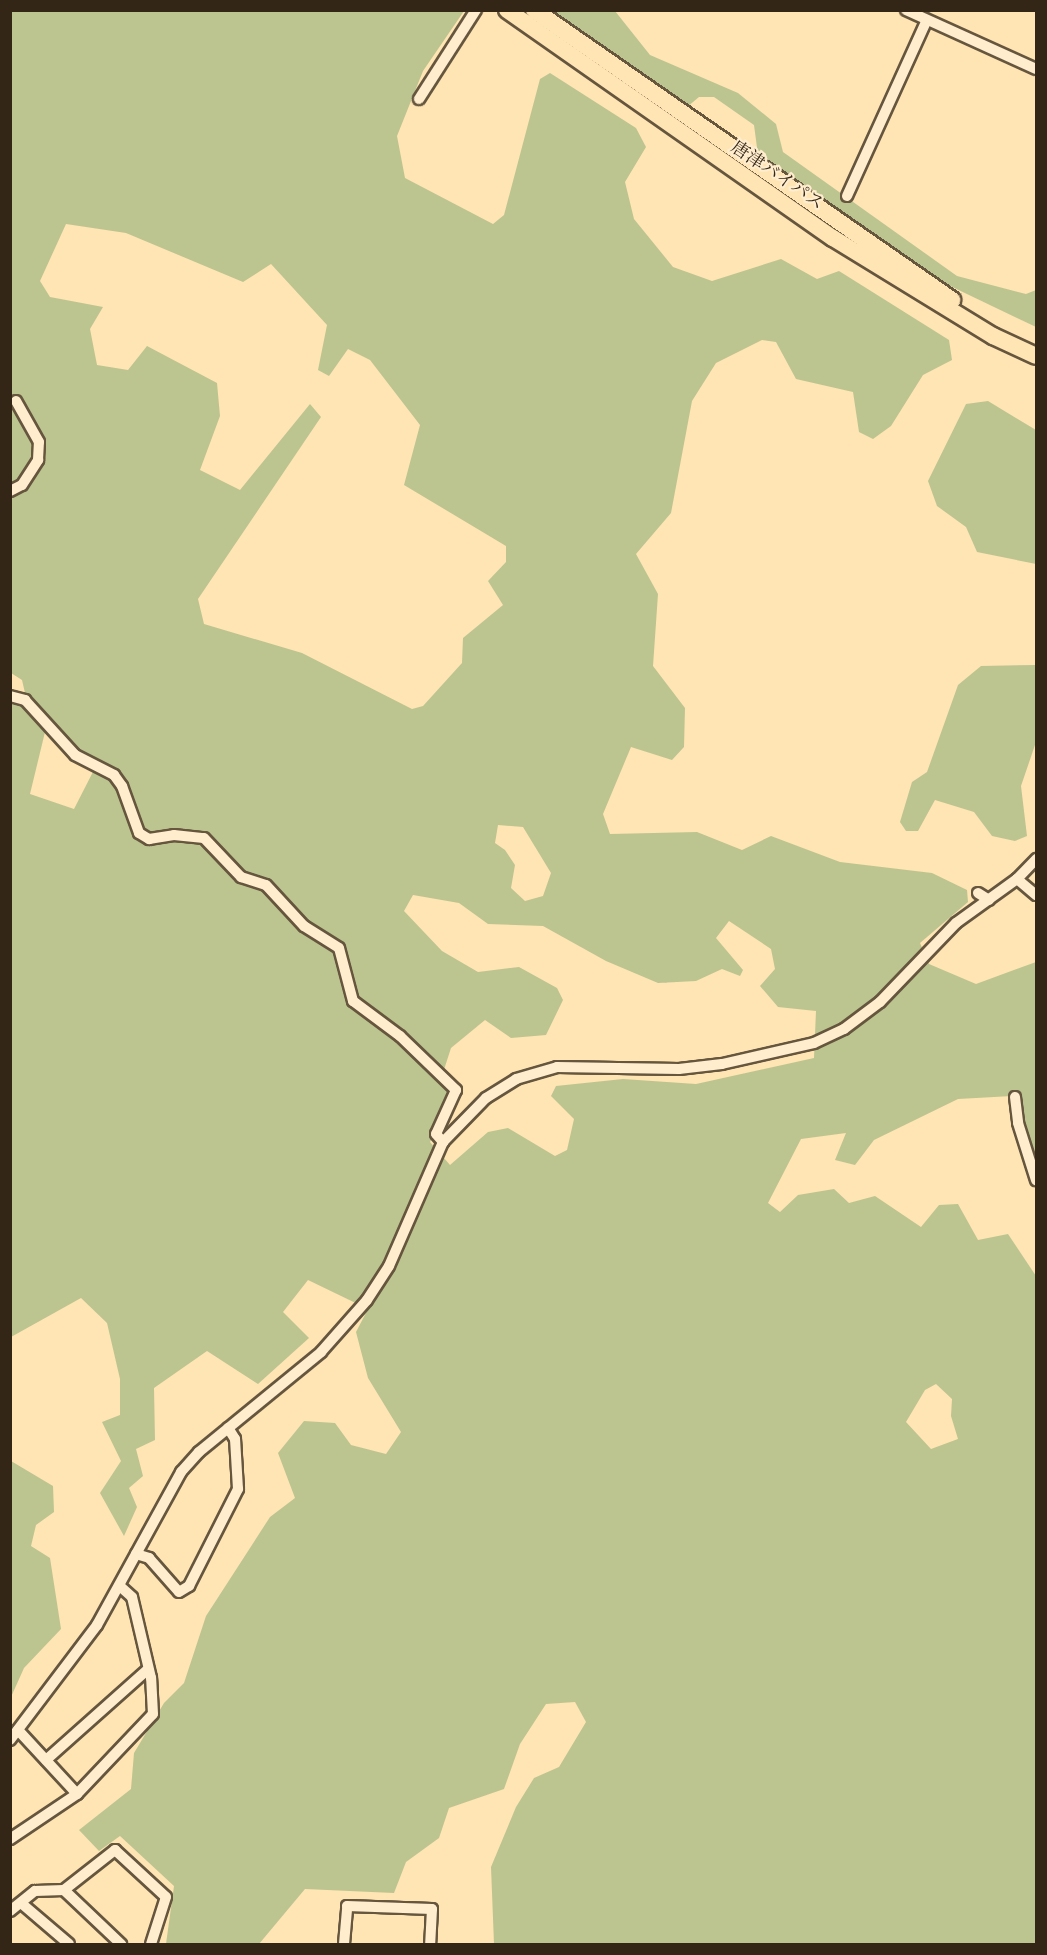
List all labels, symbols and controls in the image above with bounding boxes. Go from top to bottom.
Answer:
street label: 唐津バイパス [726,137,828,215]

